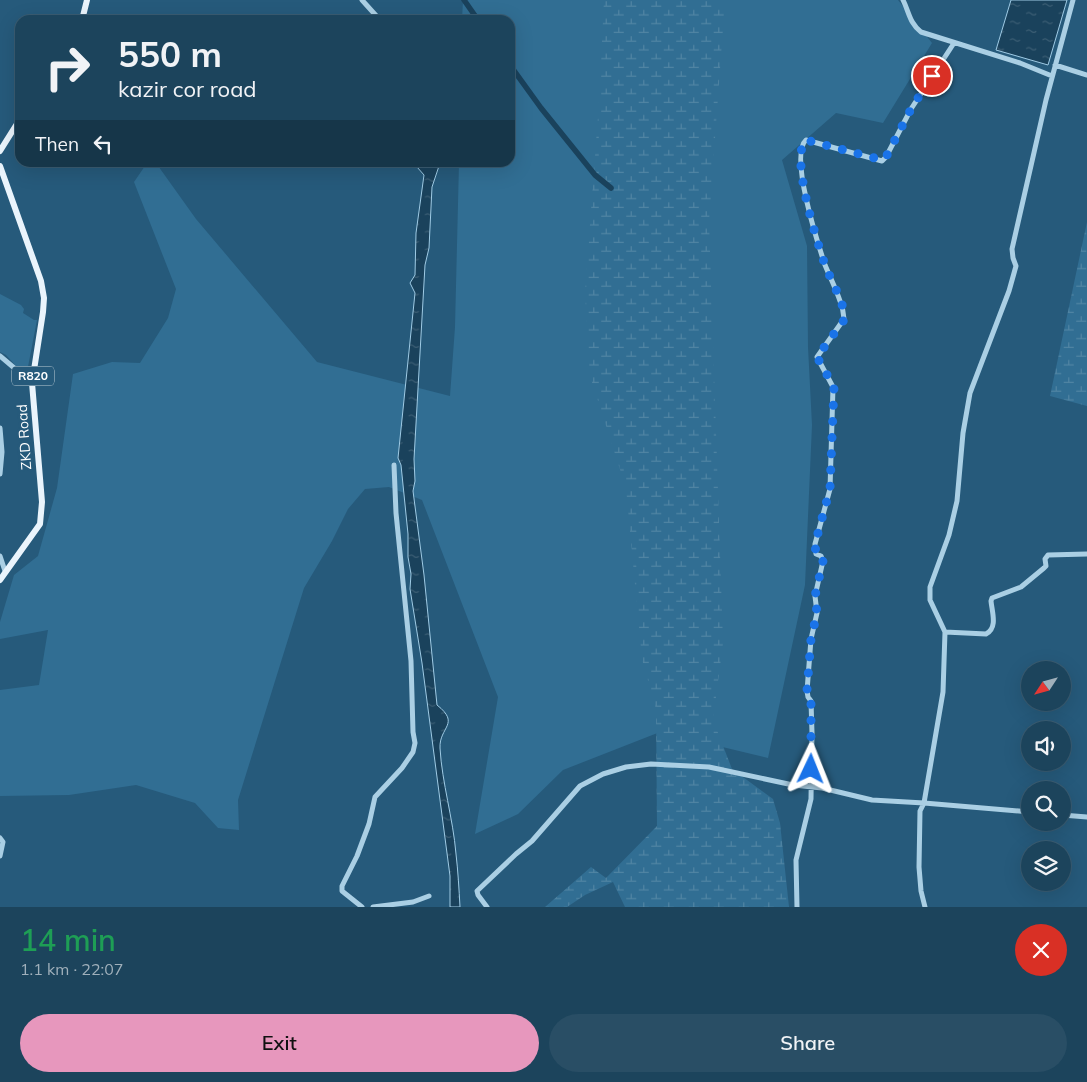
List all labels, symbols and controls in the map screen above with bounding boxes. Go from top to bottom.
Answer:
text: 550 m [118,32,222,76]
icon: right [35,35,100,100]
pin [911,55,953,97]
icon: arrive [918,62,946,90]
text: kazir cor road [118,75,257,103]
icon: left [89,130,117,158]
text: Then [35,132,79,156]
road number: R820 [12,366,54,386]
street label: ZKD Road [13,404,35,470]
north arrow [1021,661,1071,711]
map controls [1021,661,1071,891]
button: sound [1021,721,1071,771]
position arrow [784,742,836,794]
button: search [1021,781,1071,831]
button: layers [1021,841,1071,891]
text: 14 min [20,921,116,959]
button: close [1015,924,1067,976]
text: 1.1 km · 22:07 [20,959,123,979]
button: Exit [20,1014,539,1072]
button: Share [549,1014,1067,1072]

